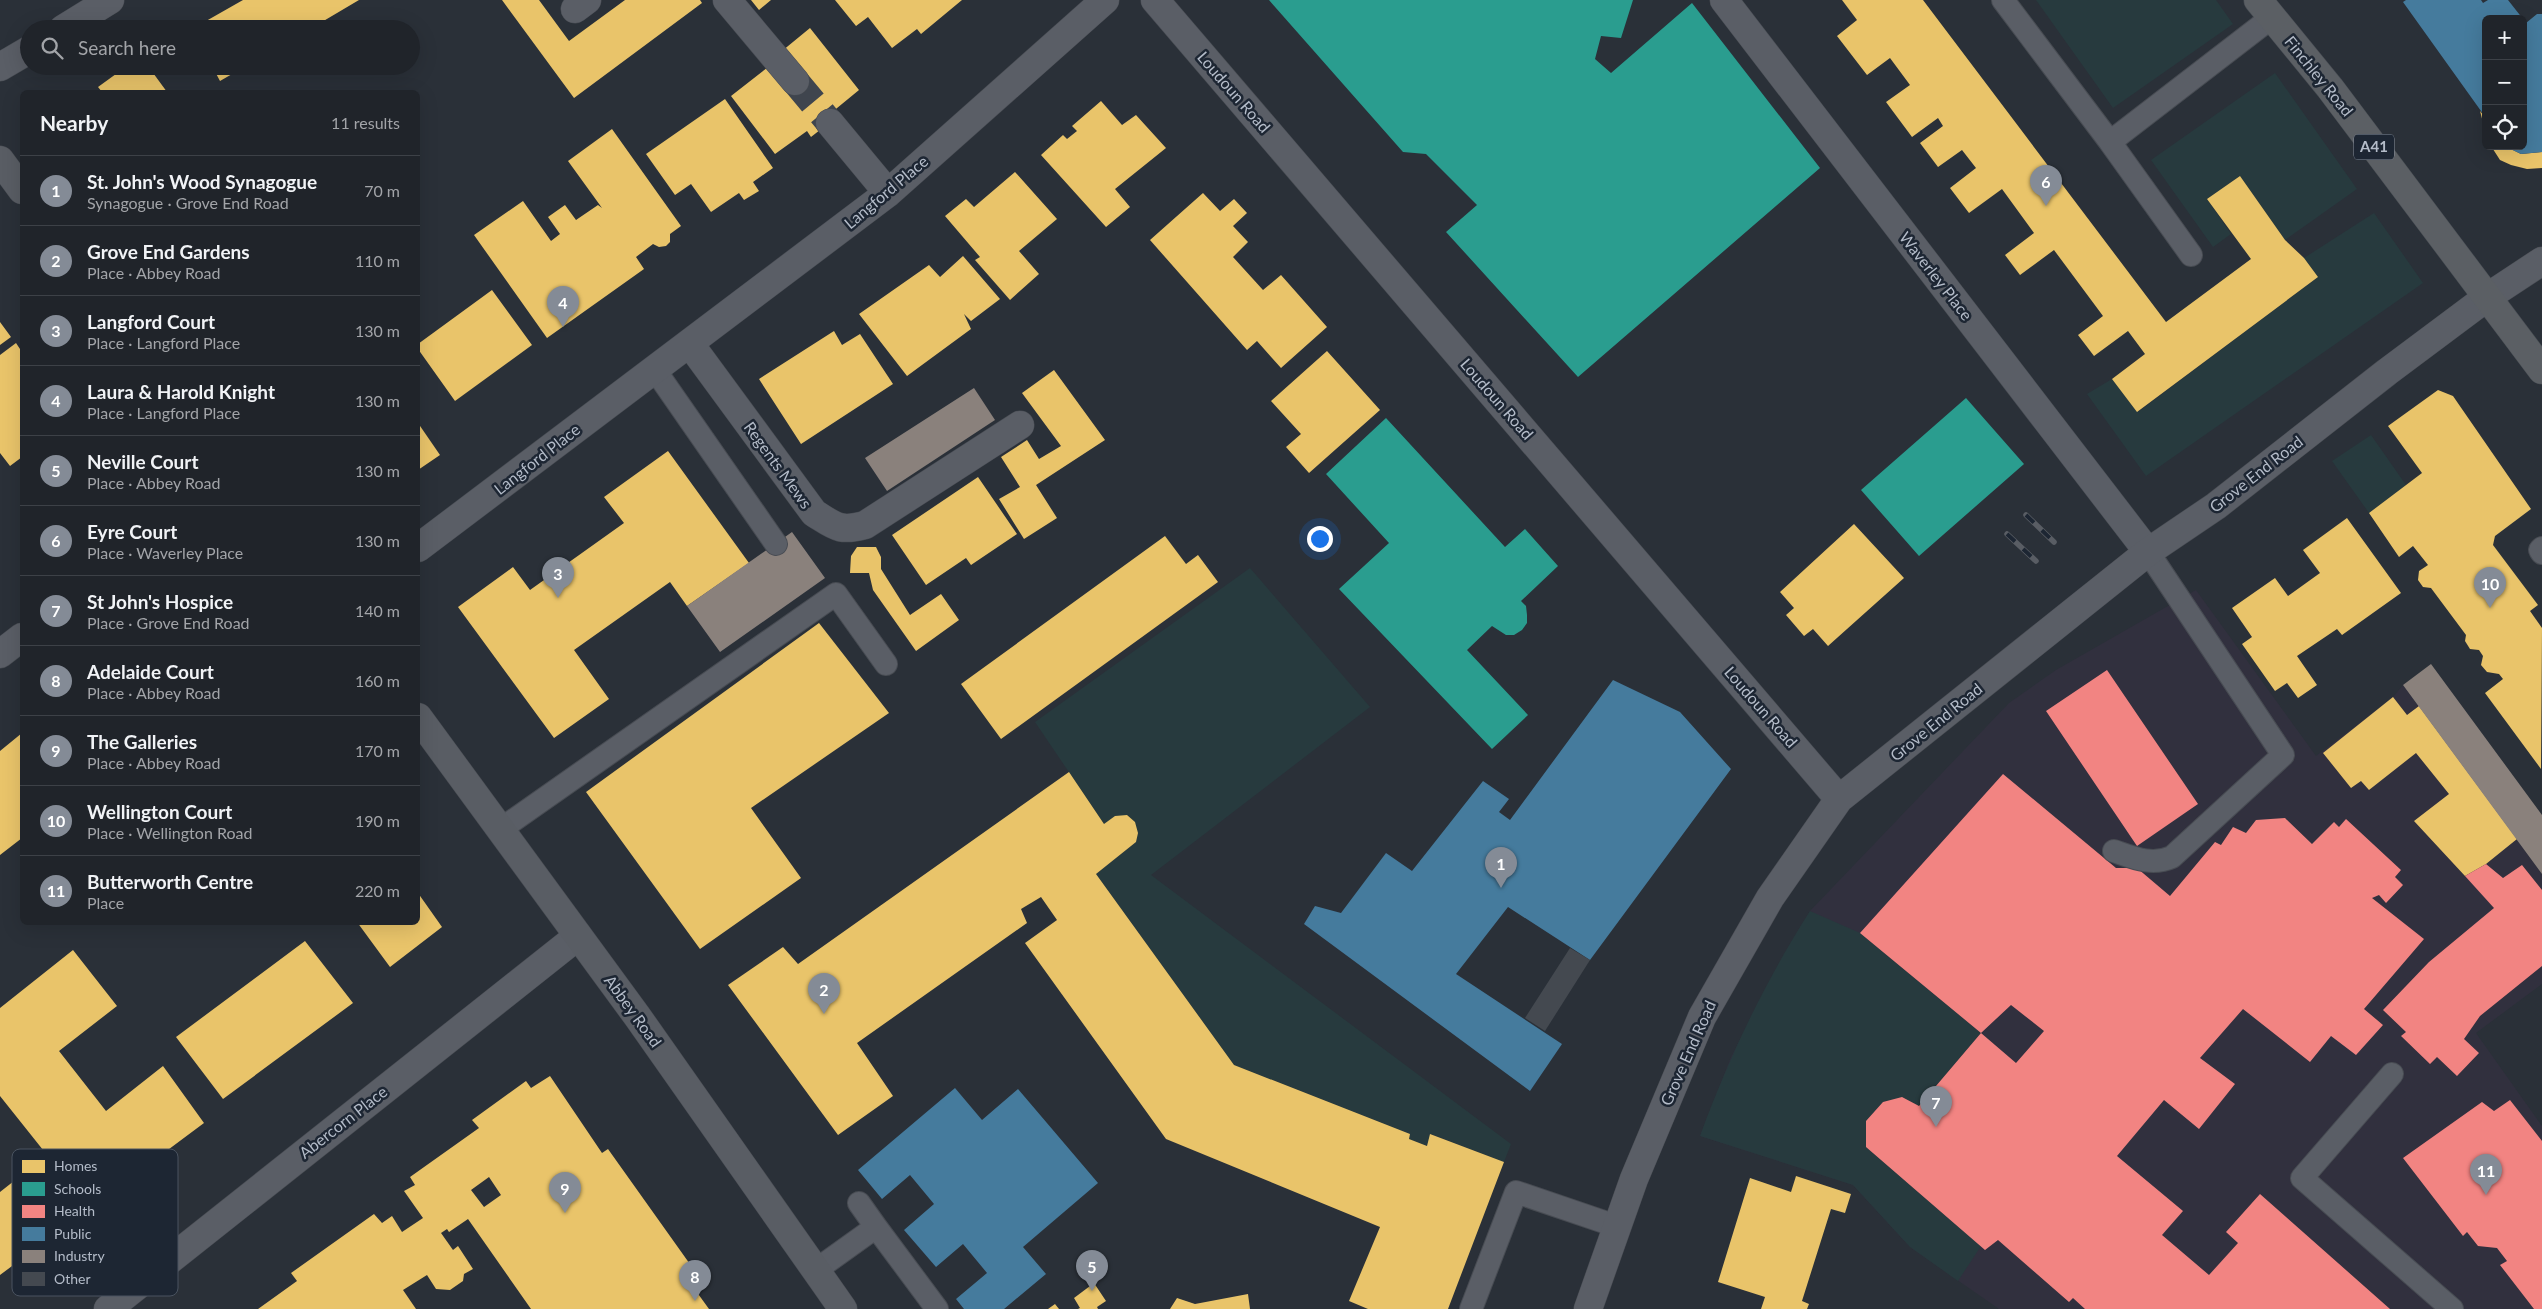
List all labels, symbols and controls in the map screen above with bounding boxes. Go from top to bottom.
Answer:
map controls [2482,15,2527,150]
button: + [2482,15,2527,60]
search box [20,20,420,75]
street label: Finchley Road [2281,32,2358,120]
icon: search [38,34,66,62]
text: Search here [78,36,176,59]
street label: Loudoun Road [1194,47,1275,136]
button: − [2482,60,2527,105]
button: locate [2482,105,2527,150]
text: Nearby [40,110,108,135]
text: 11 results [331,113,400,132]
road number: A41 [2354,134,2394,160]
street label: Langford Place [840,151,931,232]
pin: 6 [2030,165,2062,206]
text: St. John's Wood Synagogue [87,170,317,193]
text: 1 [51,181,61,200]
text: 70 m [364,181,400,200]
text: Synagogue · Grove End Road [87,193,289,212]
street label: Waverley Place [1896,228,1977,324]
text: Grove End Gardens [87,240,250,263]
text: 2 [51,251,61,270]
text: 110 m [355,251,400,270]
text: Place · Abbey Road [87,263,220,282]
pin: 4 [547,286,579,327]
text: Langford Court [87,310,215,333]
text: 3 [51,321,61,340]
text: 130 m [355,321,400,340]
text: Place · Langford Place [87,333,240,352]
street label: Loudoun Road [1457,354,1538,443]
text: Laura & Harold Knight [87,380,275,403]
text: 4 [51,391,61,410]
text: 130 m [355,391,400,410]
text: Place · Langford Place [87,403,240,422]
street label: Regents Mews [741,418,816,512]
street label: Langford Place [490,419,583,498]
street label: Grove End Road [2205,431,2306,516]
text: Neville Court [87,450,198,473]
text: 5 [51,461,61,480]
text: 130 m [355,461,400,480]
text: Place · Abbey Road [87,473,220,492]
text: Eyre Court [87,520,177,543]
your location [1307,526,1333,552]
text: 6 [51,531,61,550]
text: 130 m [355,531,400,550]
text: Place · Waverley Place [87,543,243,562]
pin: 3 [542,557,574,598]
pin: 10 [2474,567,2506,608]
text: St John's Hospice [87,590,233,613]
text: 7 [51,601,61,620]
text: 140 m [355,601,400,620]
text: Place · Grove End Road [87,613,250,632]
text: Adelaide Court [87,660,214,683]
street label: Loudoun Road [1721,662,1802,751]
text: 8 [51,671,61,690]
text: 160 m [355,671,400,690]
street label: Grove End Road [1886,679,1986,765]
text: Place · Abbey Road [87,683,220,702]
text: The Galleries [87,730,197,753]
text: 9 [51,741,61,760]
text: 170 m [355,741,400,760]
text: Place · Abbey Road [87,753,220,772]
text: Wellington Court [87,800,232,823]
text: 10 [47,811,65,830]
text: 190 m [355,811,400,830]
text: Place · Wellington Road [87,823,252,842]
pin: 1 [1485,847,1517,888]
text: Butterworth Centre [87,870,253,893]
text: 11 [47,881,65,900]
text: 220 m [355,881,400,900]
text: Place [87,893,124,912]
street label: Abbey Road [601,971,666,1050]
pin: 2 [808,973,840,1014]
street label: Grove End Road [1656,997,1719,1108]
street label: Abercorn Place [295,1081,390,1162]
pin: 7 [1920,1086,1952,1127]
legend [12,1149,178,1296]
pin: 11 [2470,1154,2502,1195]
text: Homes [54,1157,97,1174]
pin: 9 [549,1172,581,1213]
text: Schools [54,1180,101,1197]
text: Health [54,1202,95,1219]
text: Public [54,1225,92,1242]
text: Industry [54,1247,105,1264]
pin: 5 [1076,1250,1108,1291]
pin: 8 [679,1260,711,1301]
text: Other [54,1270,91,1287]

